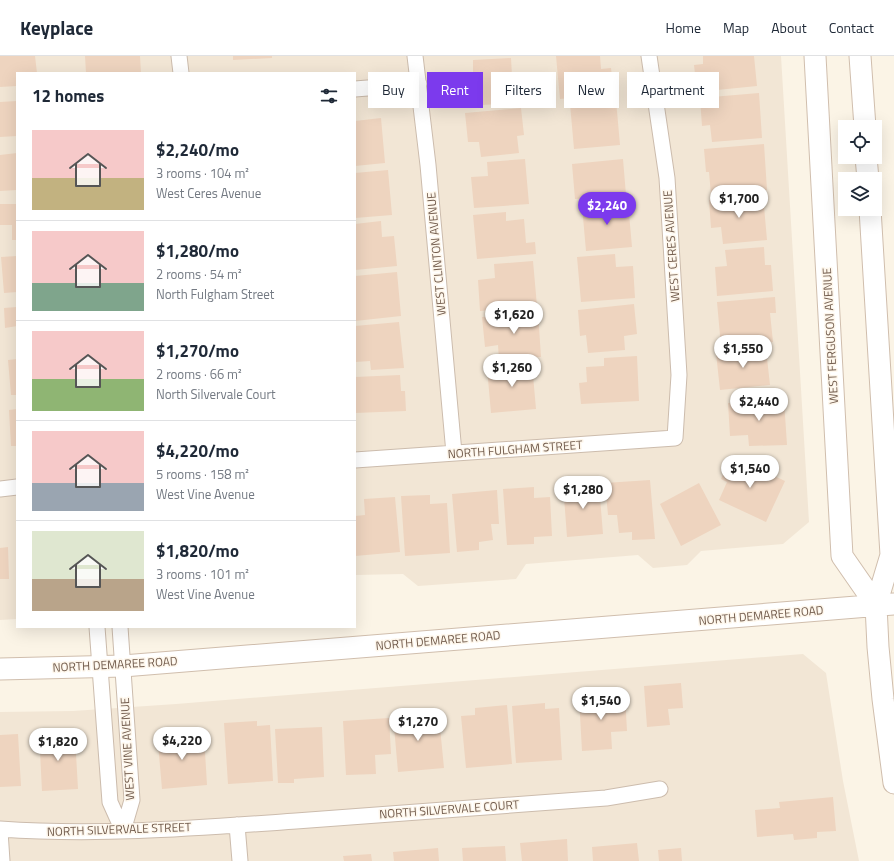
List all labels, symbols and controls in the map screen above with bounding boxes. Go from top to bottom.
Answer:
text: Keyplace [20,13,93,42]
text: Home [666,17,701,38]
text: Map [723,17,749,38]
text: About [771,17,807,38]
text: Contact [829,17,874,38]
chip: Buy [368,72,419,108]
chip: Rent [427,72,483,108]
chip: Filters [491,72,556,108]
chip: New [564,72,619,108]
chip: Apartment [627,72,719,108]
text: 12 homes [32,83,104,109]
icon: filters [318,85,340,107]
map controls [838,120,882,216]
button: locate [838,120,882,164]
text: $2,240/mo [156,137,239,163]
icon: home [64,146,112,194]
text: 3 rooms · 104 m² [156,163,249,183]
button: layers [838,172,882,216]
text: West Ceres Avenue [156,183,261,203]
pin: $1,700 [706,185,772,219]
text: $1,700 [719,188,759,208]
street label: WEST CERES AVENUE [658,189,684,302]
street label: WEST CLINTON AVENUE [421,191,451,316]
pin: $2,240 [574,192,640,226]
text: $2,240 [587,195,627,215]
text: $1,280/mo [156,238,239,264]
icon: home [64,247,112,295]
text: 2 rooms · 54 m² [156,264,242,284]
street label: WEST FERGUSON AVENUE [817,267,843,405]
text: North Fulgham Street [156,284,274,304]
pin: $1,620 [481,301,547,335]
text: $1,620 [494,304,534,324]
pin: $1,550 [710,335,776,369]
text: $1,270/mo [156,338,239,364]
text: $1,550 [723,338,763,358]
icon: home [64,347,112,395]
pin: $1,260 [479,354,545,388]
text: $1,260 [492,357,532,377]
text: 2 rooms · 66 m² [156,364,242,384]
text: North Silvervale Court [156,384,275,404]
pin: $2,440 [726,388,792,422]
text: $2,440 [739,391,779,411]
street label: NORTH FULGHAM STREET [447,435,584,463]
text: $4,220/mo [156,438,239,464]
icon: home [64,447,112,495]
pin: $1,540 [717,455,783,489]
text: $1,540 [730,458,770,478]
text: 5 rooms · 158 m² [156,464,249,484]
pin: $1,280 [550,476,616,510]
text: $1,280 [563,479,603,499]
text: West Vine Avenue [156,484,255,504]
text: $1,820/mo [156,538,239,564]
icon: home [64,547,112,595]
text: 3 rooms · 101 m² [156,564,249,584]
text: West Vine Avenue [156,584,255,604]
street label: NORTH DEMAREE ROAD [698,600,825,630]
street label: NORTH DEMAREE ROAD [375,625,502,655]
street label: NORTH DEMAREE ROAD [52,651,178,677]
pin: $1,540 [568,687,634,721]
text: $1,540 [581,690,621,710]
street label: WEST VINE AVENUE [115,697,139,801]
pin: $1,270 [385,708,451,742]
text: $1,270 [398,711,438,731]
pin: $4,220 [149,727,215,761]
pin: $1,820 [25,728,91,762]
text: $4,220 [162,730,202,750]
text: $1,820 [38,731,78,751]
street label: NORTH SILVERVALE COURT [378,795,520,823]
street label: NORTH SILVERVALE STREET [47,817,192,841]

